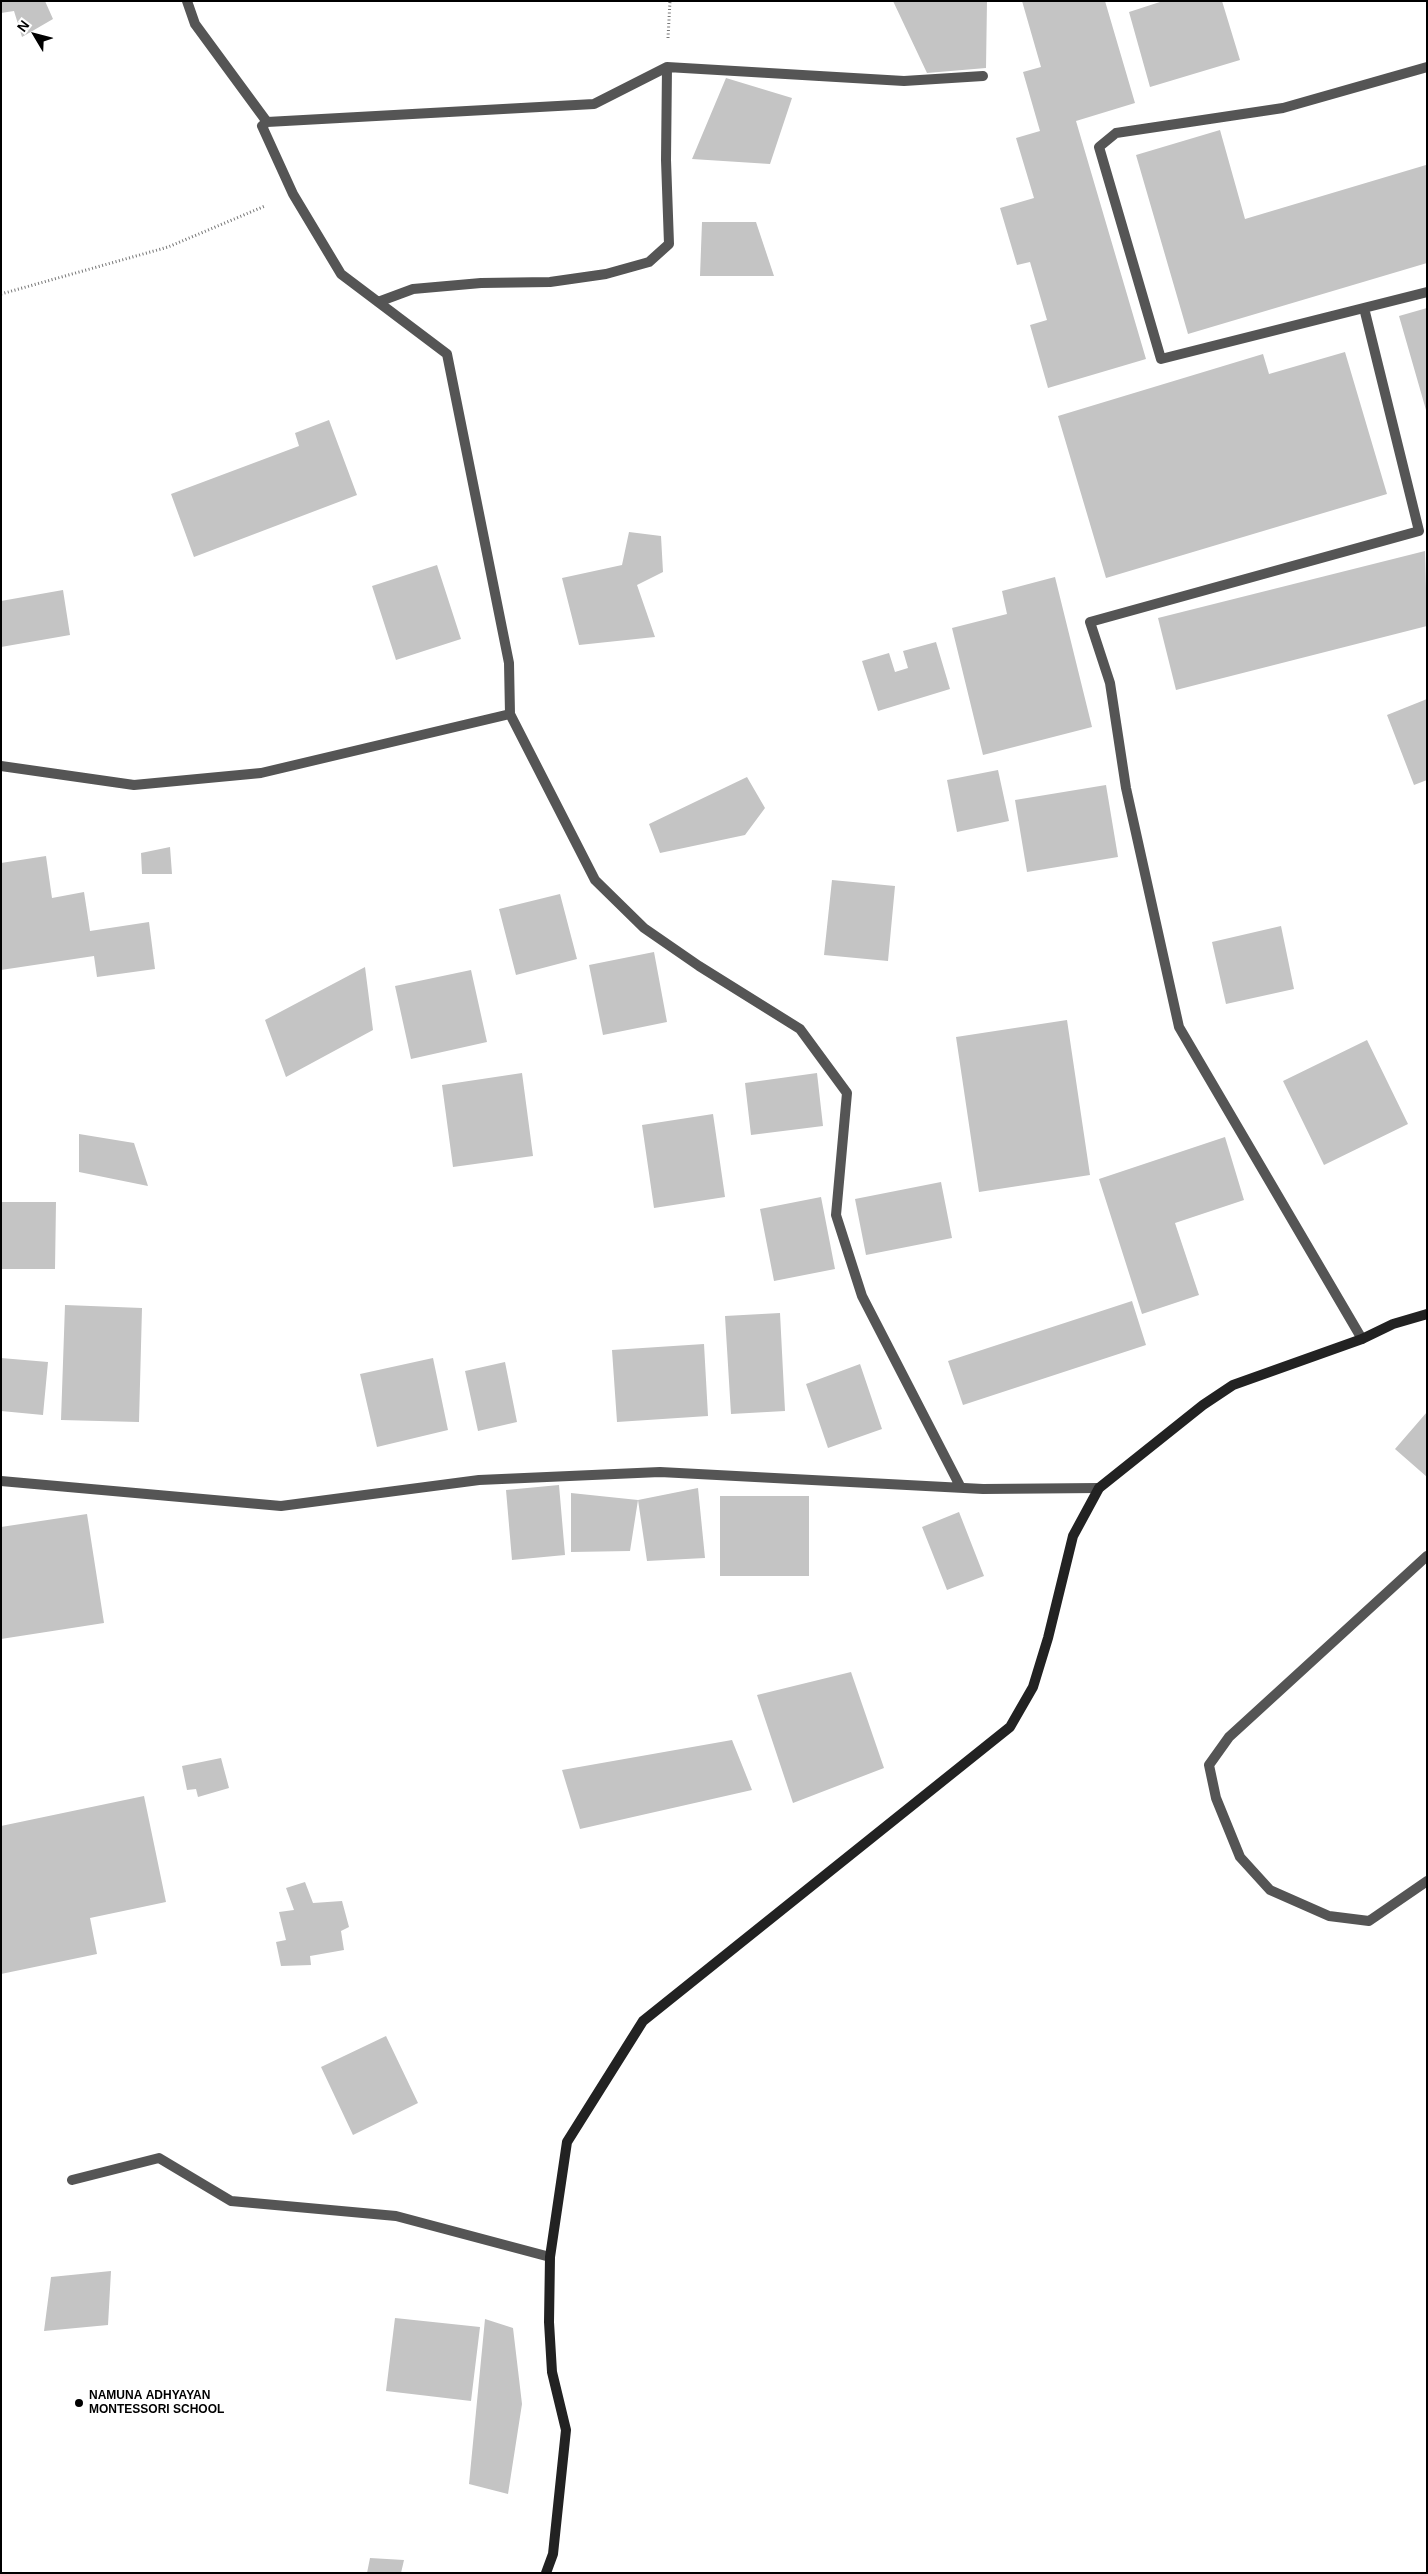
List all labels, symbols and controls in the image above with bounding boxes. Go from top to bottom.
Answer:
north arrow [10,10,60,60]
text: N [14,17,32,35]
place label: NAMUNA ADHYAYAN MONTESSORI SCHOOL [89,2389,224,2417]
marker: NAMUNA ADHYAYAN MONTESSORI SCHOOL [73,2397,85,2409]

